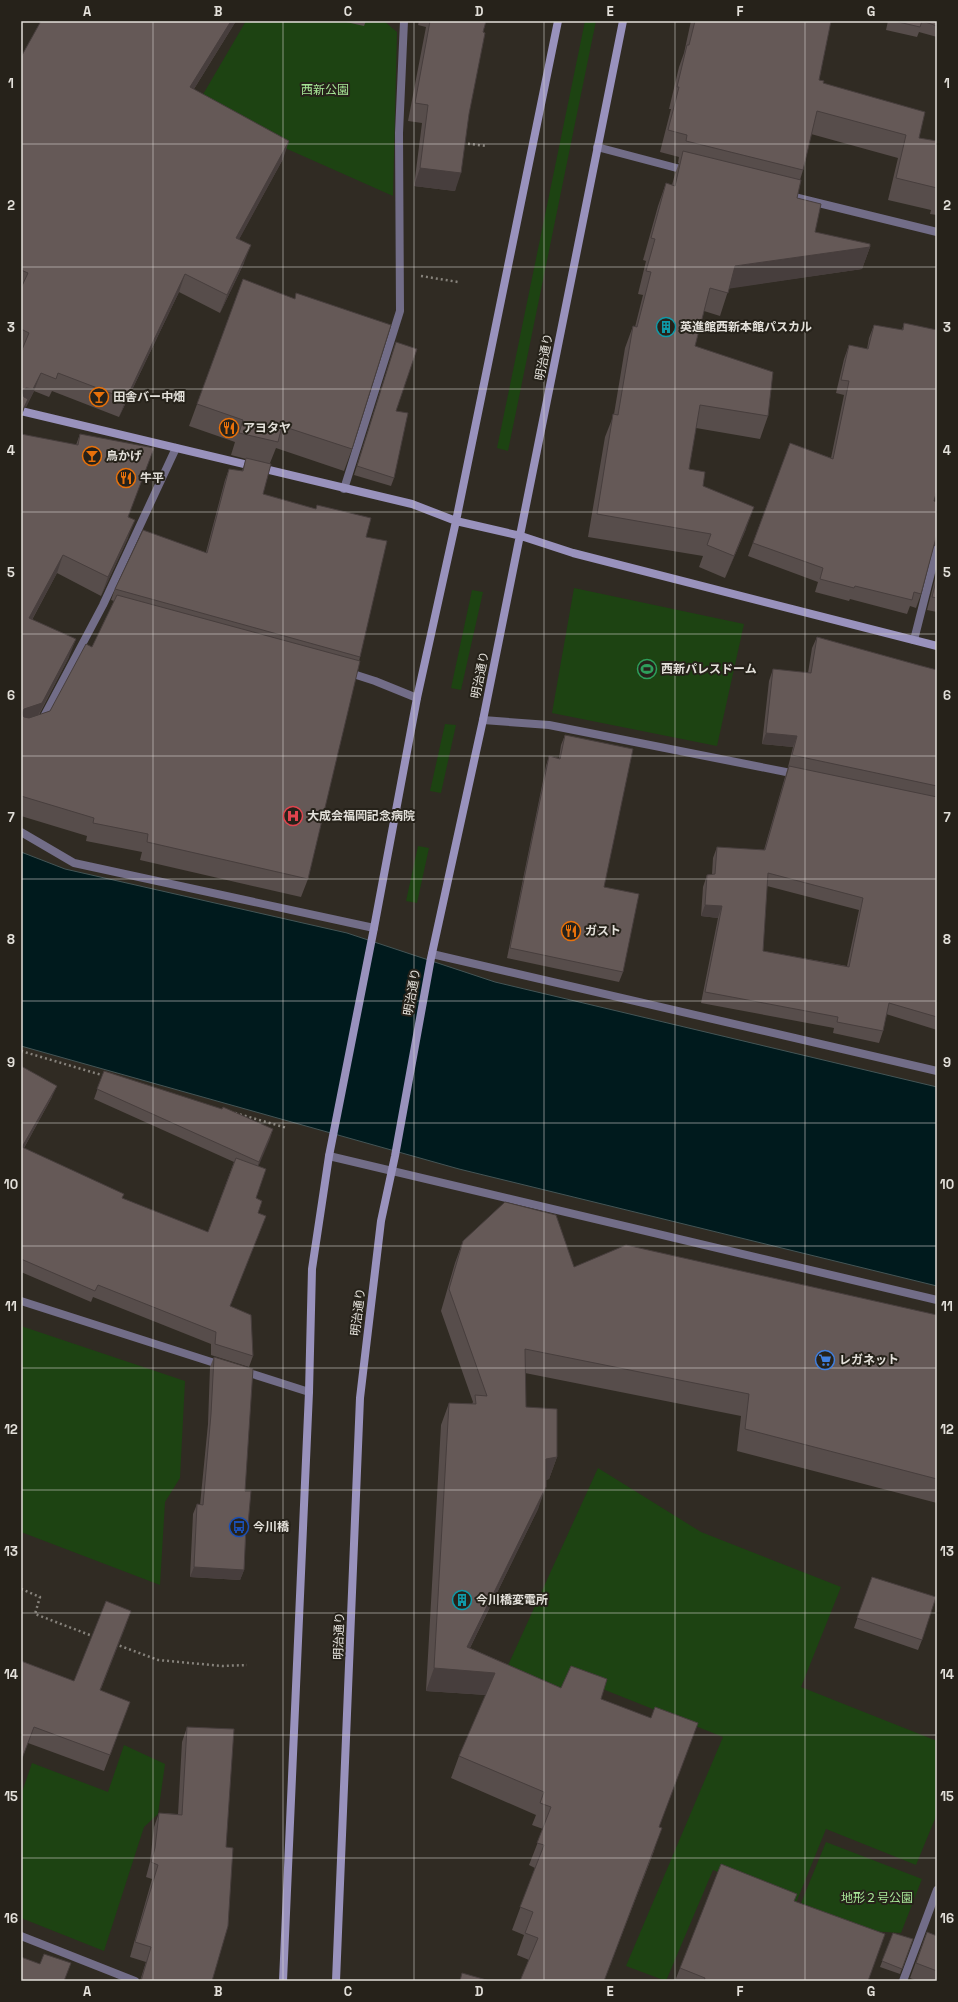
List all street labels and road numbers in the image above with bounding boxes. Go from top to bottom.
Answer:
street label: 明治通り [532,332,556,382]
street label: 明治通り [468,650,492,700]
street label: 明治通り [400,967,424,1017]
street label: 明治通り [347,1287,369,1337]
street label: 明治通り [330,1612,348,1660]

